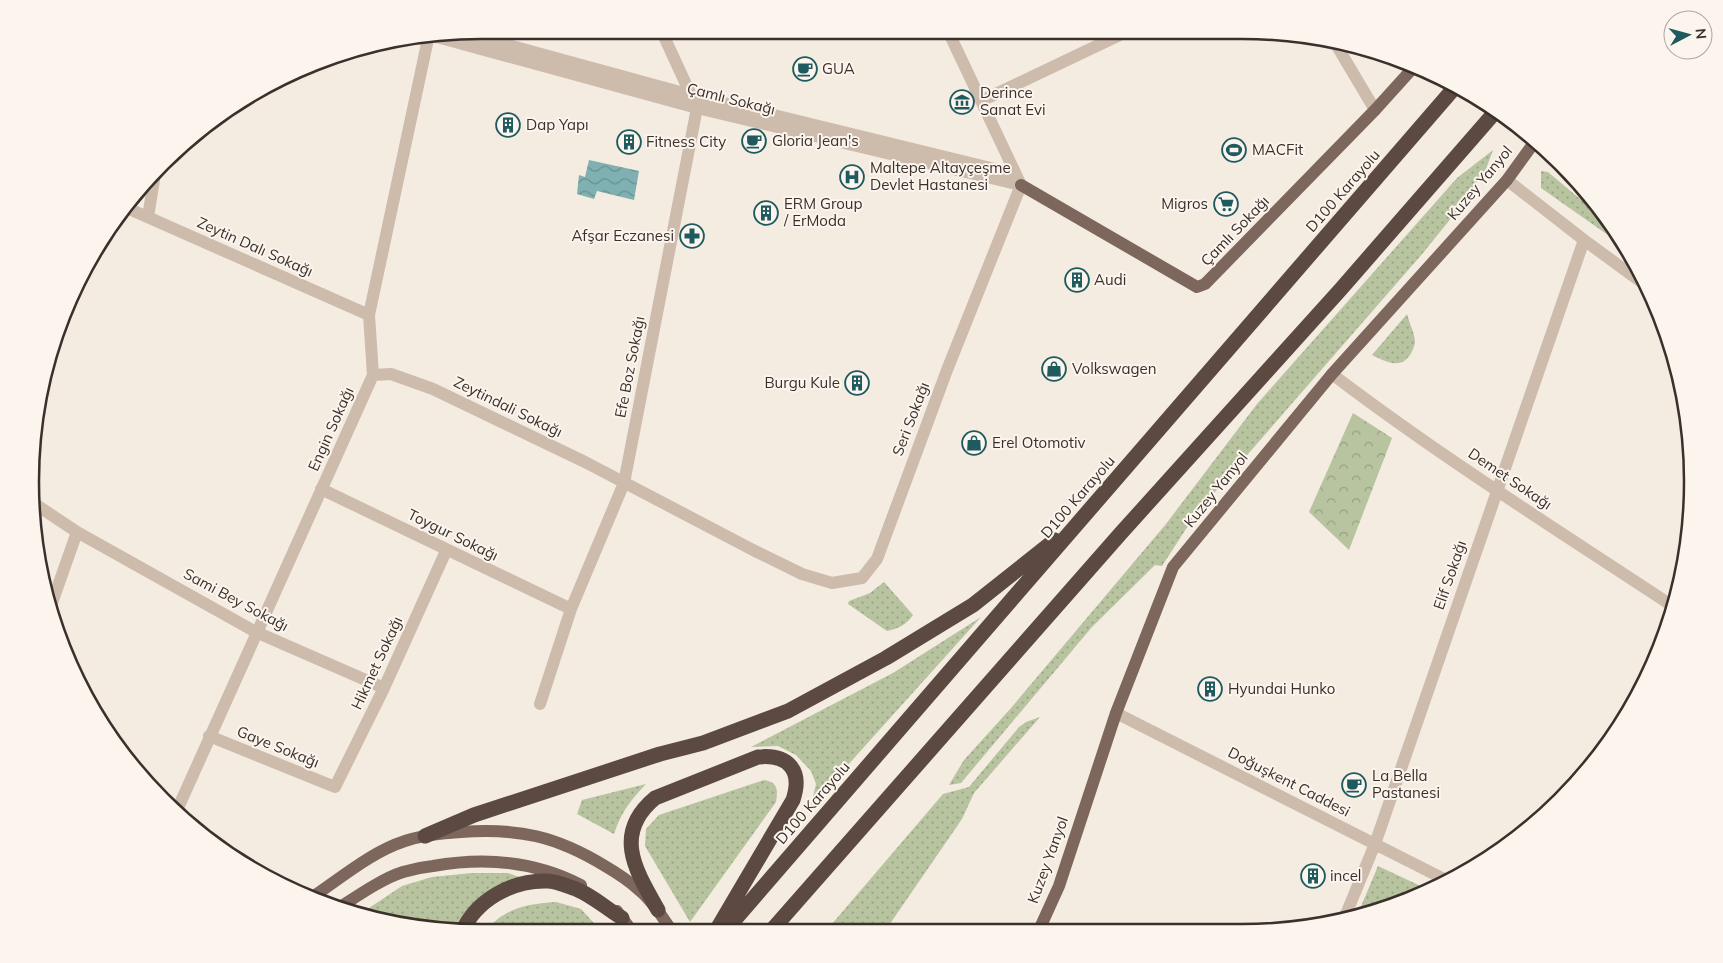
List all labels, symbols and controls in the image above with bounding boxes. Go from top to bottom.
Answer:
north arrow [1663,10,1713,60]
text: N [1691,27,1710,40]
cafe icon: GUA [792,56,818,82]
place label: GUA [822,59,855,78]
street label: Çamlı Sokağı [685,78,777,119]
place label: Derince Sanat Evi [980,83,1046,119]
museum icon: Derince Sanat Evi [949,89,975,115]
building icon: Dap Yapı [495,112,521,138]
place label: Dap Yapı [526,115,589,134]
cafe icon: Gloria Jean's [741,128,767,154]
building icon: Fitness City [616,129,642,155]
place label: Gloria Jean's [772,131,859,150]
place label: Fitness City [646,132,726,151]
sports icon: MACFit [1221,137,1247,163]
place label: MACFit [1252,140,1303,159]
street label: Kuzey Yanyol [1443,142,1516,224]
street label: D100 Karayolu [1301,145,1384,236]
place label: Maltepe Altayçeşme Devlet Hastanesi [870,158,1011,194]
hospital icon: Maltepe Altayçeşme Devlet Hastanesi [839,164,865,190]
supermarket icon: Migros [1213,191,1239,217]
street label: Çamlı Sokağı [1196,192,1273,270]
place label: ERM Group / ErModa [783,194,863,230]
place label: Migros [1161,194,1208,213]
building icon: ERM Group / ErModa [753,200,779,226]
street label: Zeytin Dalı Sokağı [194,212,316,281]
pharmacy icon: Afşar Eczanesi [679,223,705,249]
place label: Afşar Eczanesi [571,226,674,245]
building icon: Audi [1064,267,1090,293]
place label: Audi [1094,270,1126,289]
street label: Efe Boz Sokağı [610,314,649,419]
shop icon: Volkswagen [1041,356,1067,382]
place label: Volkswagen [1072,359,1156,378]
building icon: Burgu Kule [844,370,870,396]
street label: Zeytindali Sokağı [451,372,566,441]
place label: Burgu Kule [764,373,840,392]
street label: Seri Sokağı [888,379,933,458]
street label: Engin Sokağı [304,384,358,474]
shop icon: Erel Otomotiv [961,430,987,456]
place label: Erel Otomotiv [992,433,1086,452]
street label: Demet Sokağı [1465,444,1556,514]
street label: Kuzey Yanyol [1180,448,1252,531]
street label: D100 Karayolu [1036,451,1119,542]
street label: Toygur Sokağı [405,504,502,565]
street label: Elif Sokağı [1429,538,1470,612]
street label: Sami Bey Sokağı [180,564,292,635]
street label: Hikmet Sokağı [347,613,406,712]
building icon: Hyundai Hunko [1197,676,1223,702]
place label: Hyundai Hunko [1228,679,1335,698]
street label: Gaye Sokağı [234,721,322,772]
street label: Doğuşkent Caddesi [1225,743,1354,821]
street label: D100 Karayolu [771,757,854,848]
place label: La Bella Pastanesi [1372,766,1440,802]
cafe icon: La Bella Pastanesi [1341,772,1367,798]
street label: Kuzey Yanyol [1023,814,1072,906]
building icon: incel [1300,863,1326,889]
place label: incel [1330,866,1361,885]

